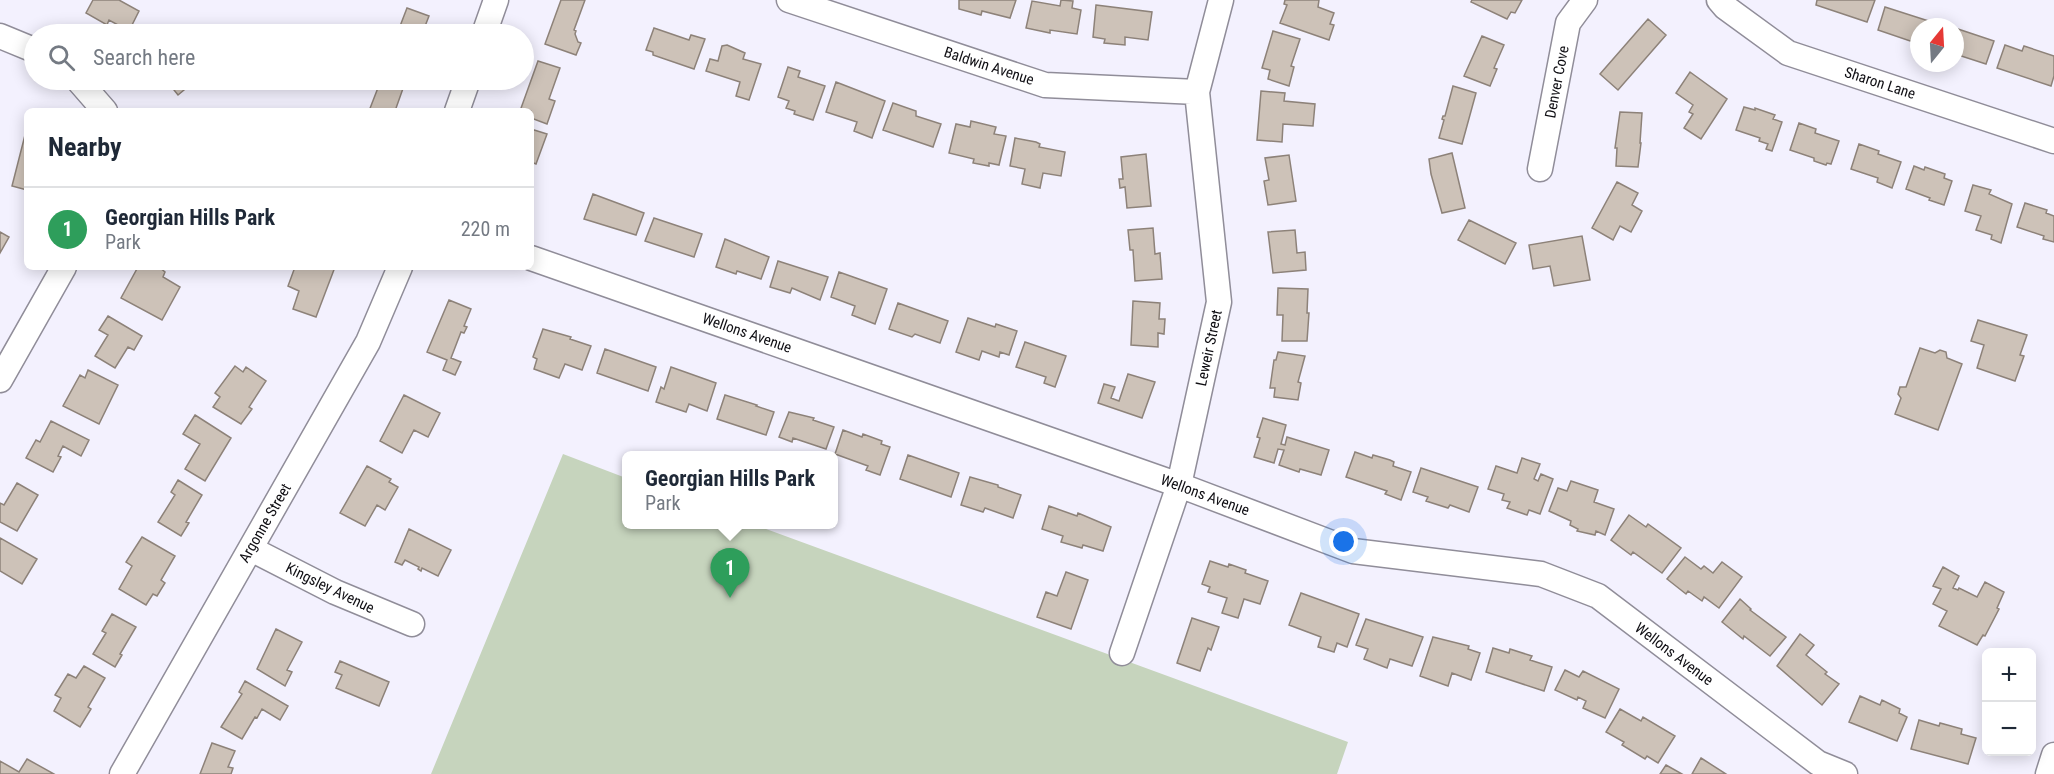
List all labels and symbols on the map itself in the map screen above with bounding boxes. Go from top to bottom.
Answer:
north arrow [1910,18,1964,72]
street label: Baldwin Avenue [942,43,1036,89]
street label: Denver Cove [1541,44,1573,120]
street label: Sharon Lane [1842,63,1918,103]
street label: Leweir Street [1192,308,1226,388]
street label: Wellons Avenue [700,309,794,357]
street label: Wellons Avenue [1158,471,1252,519]
street label: Argonne Street [235,480,295,566]
your location [1329,527,1358,556]
pin: 1 [710,548,750,598]
street label: Kingsley Avenue [283,559,377,617]
street label: Wellons Avenue [1631,619,1717,689]

